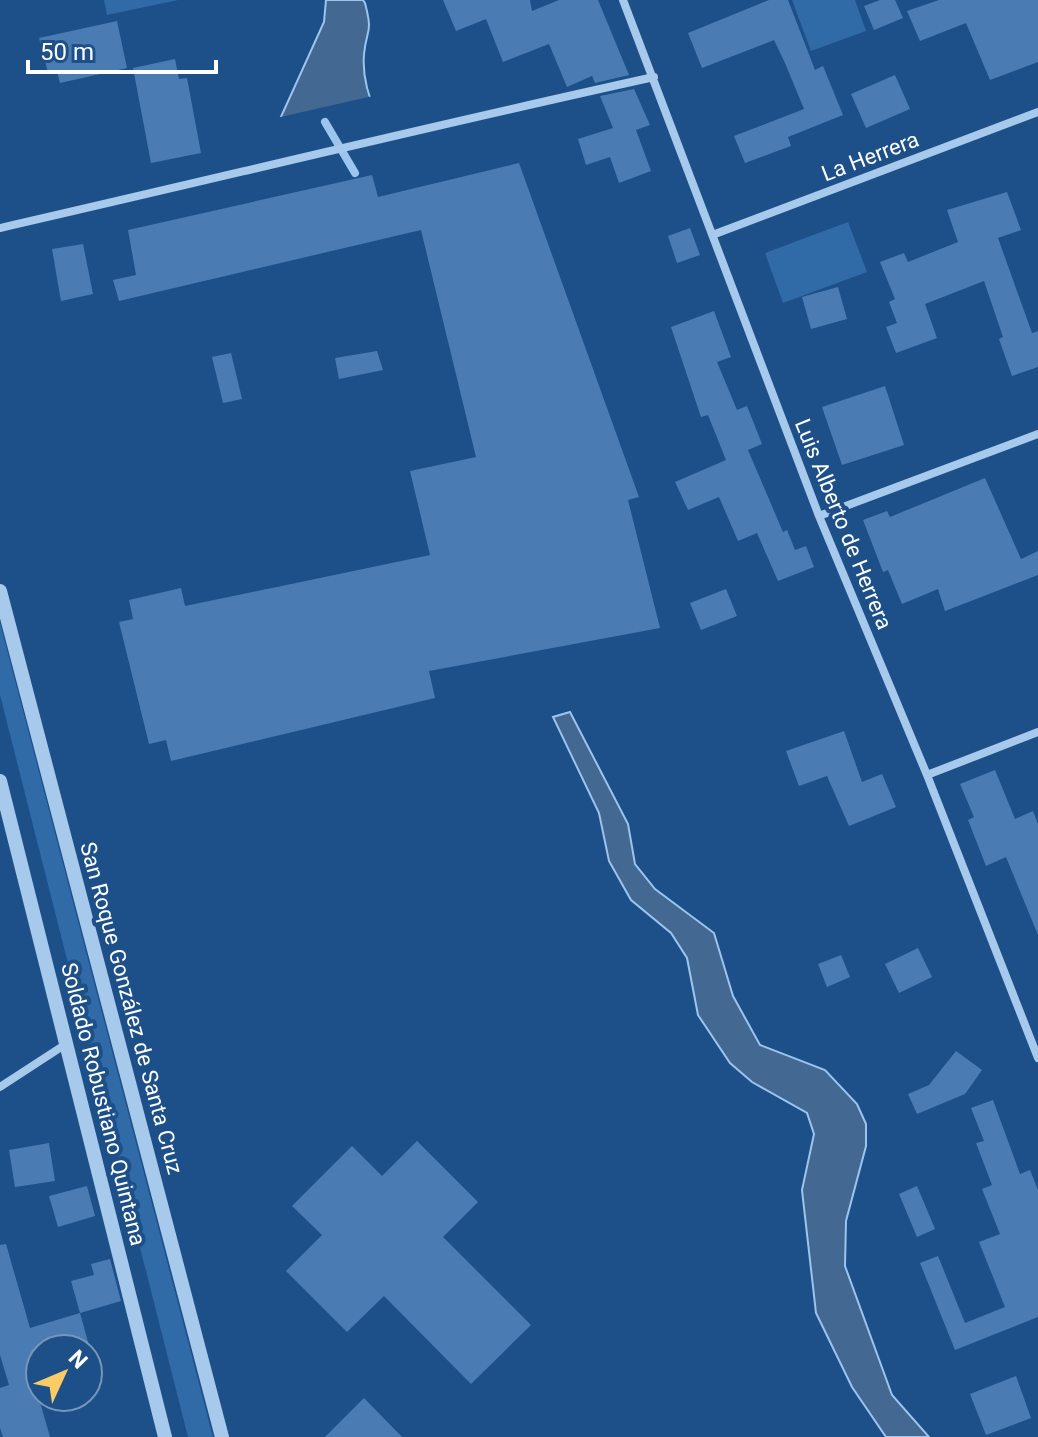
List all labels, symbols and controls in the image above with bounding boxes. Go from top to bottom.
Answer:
scale bar [28,24,216,74]
text: 50 m [40,38,94,66]
street label: La Herrera [818,127,922,186]
street label: Luis Alberto de Herrera [790,415,897,633]
street label: San Roque González de Santa Cruz [75,839,188,1177]
street label: Soldado Robustiano Quintana [56,960,151,1248]
north arrow [24,1333,104,1413]
text: N [64,1345,92,1374]

